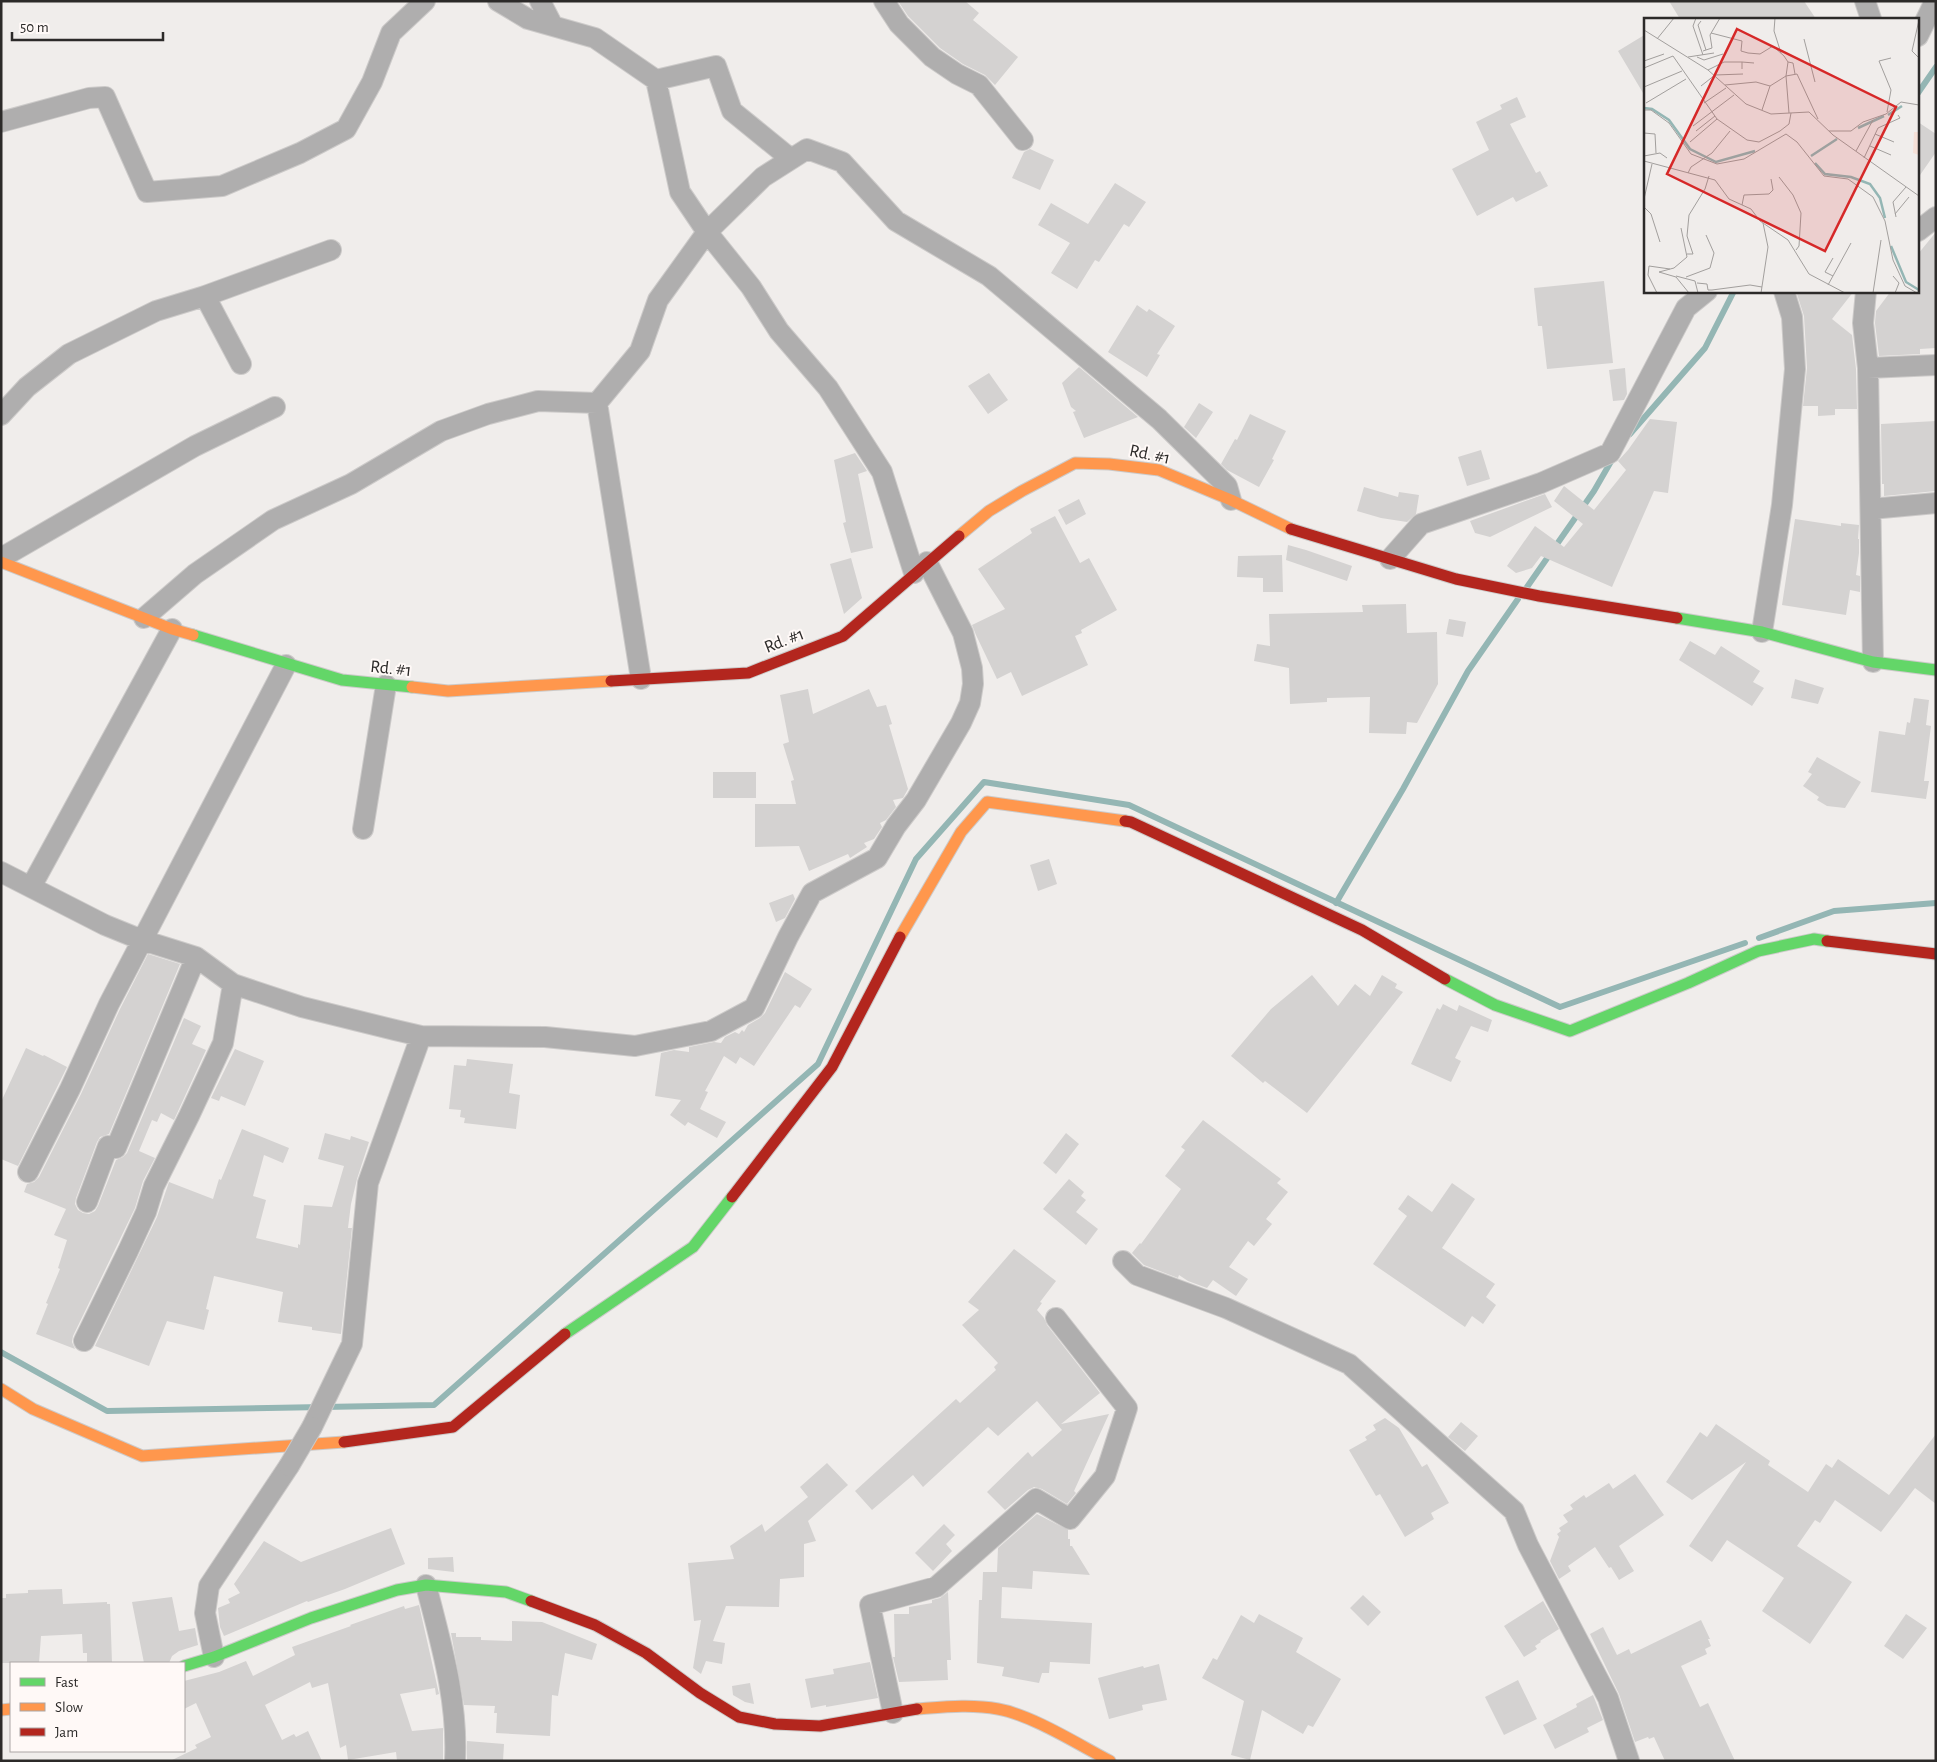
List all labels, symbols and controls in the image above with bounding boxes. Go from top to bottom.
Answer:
scale bar [12,10,164,42]
inset map [1644,18,1920,292]
text: 50 m [20,20,49,35]
street label: Rd. #1 [1128,442,1172,468]
street label: Rd. #1 [762,625,807,657]
street label: Rd. #1 [369,658,412,680]
legend [10,1662,185,1752]
text: Fast [55,1675,79,1690]
text: Slow [55,1700,83,1715]
text: Jam [55,1725,78,1740]

